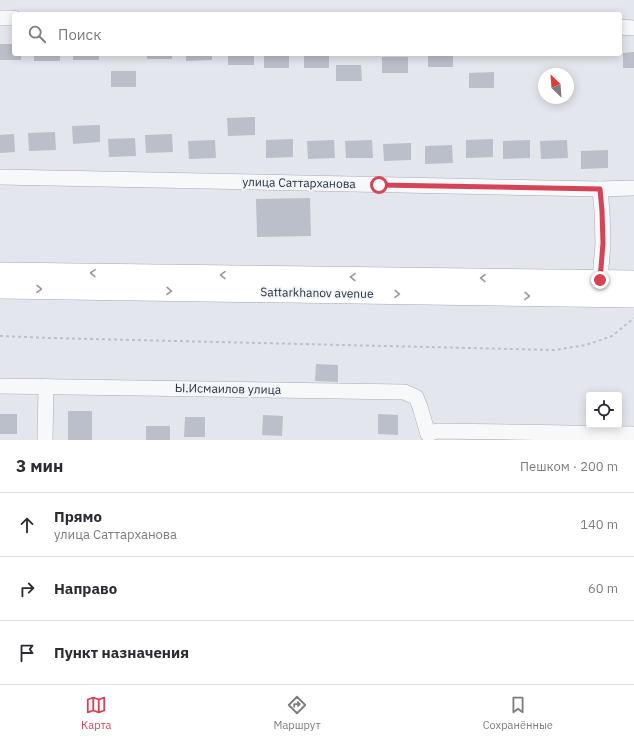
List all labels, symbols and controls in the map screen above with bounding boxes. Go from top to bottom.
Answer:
search box [12,12,622,56]
icon: search [26,23,48,45]
text: Поиск [58,25,101,44]
north arrow [538,68,574,104]
street label: улица Саттарханова [242,174,356,191]
route start [370,176,388,194]
one-way arrow [90,269,96,277]
one-way arrow [220,271,226,279]
route end [591,271,609,289]
one-way arrow [350,272,356,281]
one-way arrow [480,274,486,282]
street label: Sattarkhanov avenue [260,284,374,301]
one-way arrow [36,285,42,293]
one-way arrow [166,287,172,295]
one-way arrow [394,290,400,299]
one-way arrow [524,292,530,300]
street label: Ы.Исмаилов улица [175,380,282,397]
map controls [586,392,622,428]
button: locate [586,392,622,428]
text: 3 мин [16,455,63,477]
text: Пешком · 200 m [520,458,618,475]
text: Прямо [54,507,102,526]
icon: ahead [16,514,38,536]
text: 140 m [580,516,618,533]
text: улица Саттарханова [54,526,177,543]
icon: right [16,578,38,600]
text: Направо [54,579,117,598]
text: 60 m [588,580,618,597]
icon: arrive [16,642,38,664]
text: Пункт назначения [54,643,189,662]
tab: Карта [81,694,111,732]
tab: Маршрут [274,694,321,732]
tab: Сохранённые [483,694,553,732]

